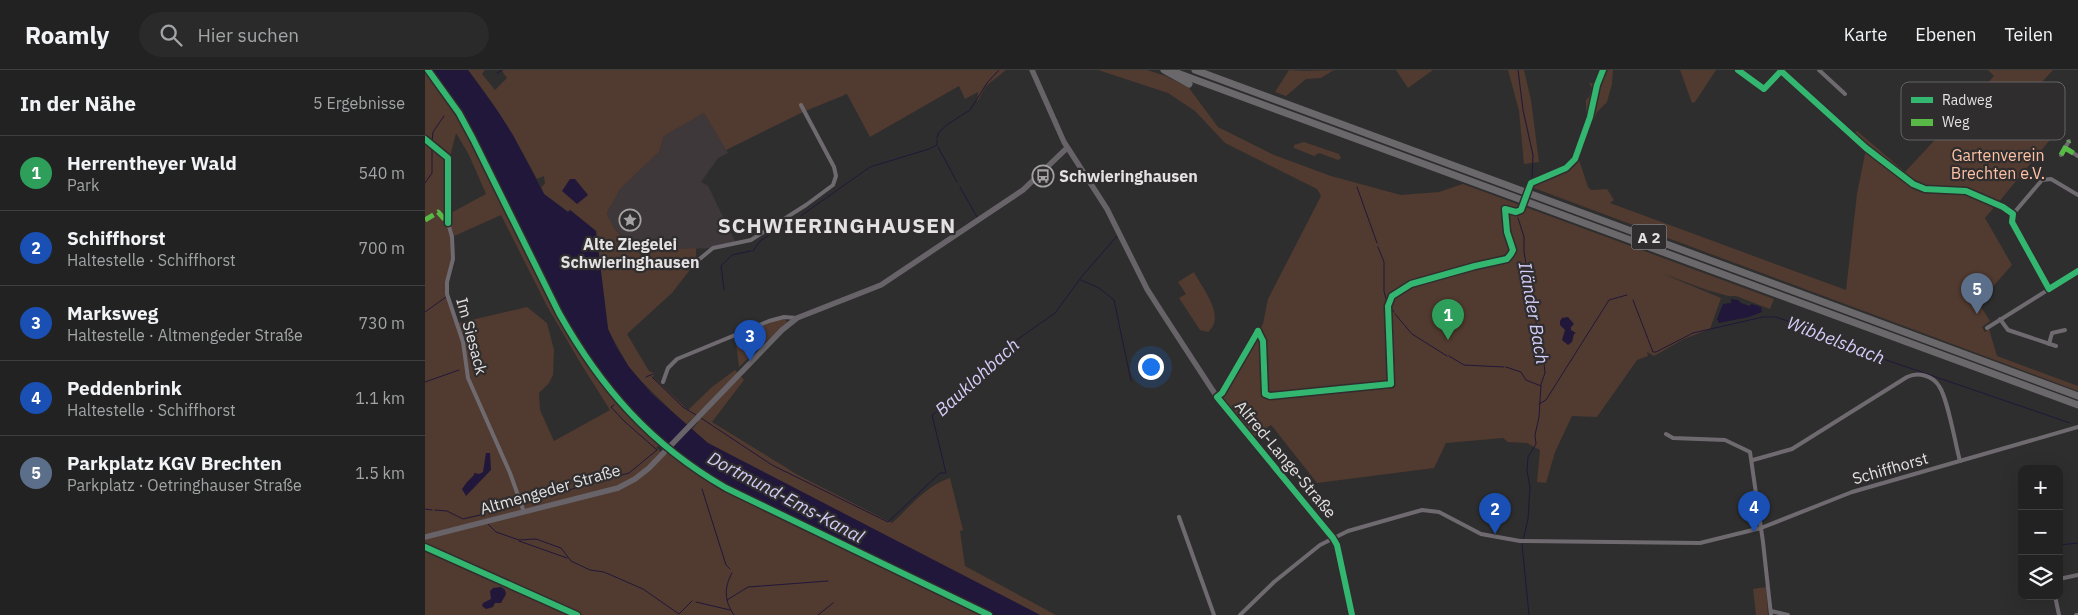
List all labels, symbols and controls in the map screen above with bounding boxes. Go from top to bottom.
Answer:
search box [139,12,489,57]
text: Roamly [25,19,109,51]
icon: search [157,21,185,49]
text: Hier suchen [197,23,299,47]
text: Karte [1844,23,1887,46]
text: Ebenen [1915,23,1976,46]
text: Teilen [2004,23,2053,46]
legend [1901,82,2065,140]
text: In der Nähe [20,89,136,117]
text: Radweg [1942,91,1993,109]
text: 5 Ergebnisse [313,93,405,113]
text: Weg [1942,113,1970,131]
park label: Gartenverein Brechten e.V. [1951,145,2045,183]
text: Herrentheyer Wald [67,151,237,175]
text: 1 [31,163,41,183]
text: 540 m [358,163,405,183]
bus stop icon: Schwieringhausen [1031,164,1055,188]
place label: Schwieringhausen [1059,166,1198,186]
text: Park [67,175,99,195]
place icon: Alte Ziegelei Schwieringhausen [618,208,642,232]
district label: SCHWIERINGHAUSEN [718,211,956,239]
road number: A 2 [1631,224,1667,250]
text: Schiffhorst [67,226,166,250]
place label: Alte Ziegelei Schwieringhausen [561,234,699,272]
text: 2 [31,238,41,258]
text: 700 m [358,238,405,258]
text: Haltestelle · Schiffhorst [67,250,236,270]
water label: Iländer Bach [1514,260,1554,366]
pin: 5 [1961,273,1993,314]
street label: Im Siesack [452,295,492,377]
pin: 1 [1432,299,1464,340]
text: Marksweg [67,301,158,325]
water label: Wibbelsbach [1784,311,1888,369]
text: 3 [31,313,41,333]
text: 730 m [358,313,405,333]
pin: 3 [734,320,766,361]
text: Haltestelle · Altmengeder Straße [67,325,303,345]
water label: Bauklohbach [930,333,1024,421]
your location [1138,354,1164,380]
text: Peddenbrink [67,376,182,400]
text: 4 [31,388,41,408]
text: 1.1 km [355,388,405,408]
street label: Alfred-Lange-Straße [1231,396,1341,522]
text: Haltestelle · Schiffhorst [67,400,236,420]
water label: Dortmund-Ems-Kanal [704,446,868,548]
street label: Schiffhorst [1850,448,1930,488]
text: Parkplatz KGV Brechten [67,451,282,475]
street label: Altmengeder Straße [477,459,623,519]
text: 5 [31,463,41,483]
text: 1.5 km [355,463,405,483]
map controls [2018,465,2063,600]
button: + [2018,465,2063,510]
text: Parkplatz · Oetringhauser Straße [67,475,302,495]
pin: 4 [1738,491,1770,532]
pin: 2 [1479,493,1511,534]
button: − [2018,510,2063,555]
button: layers [2018,555,2063,600]

